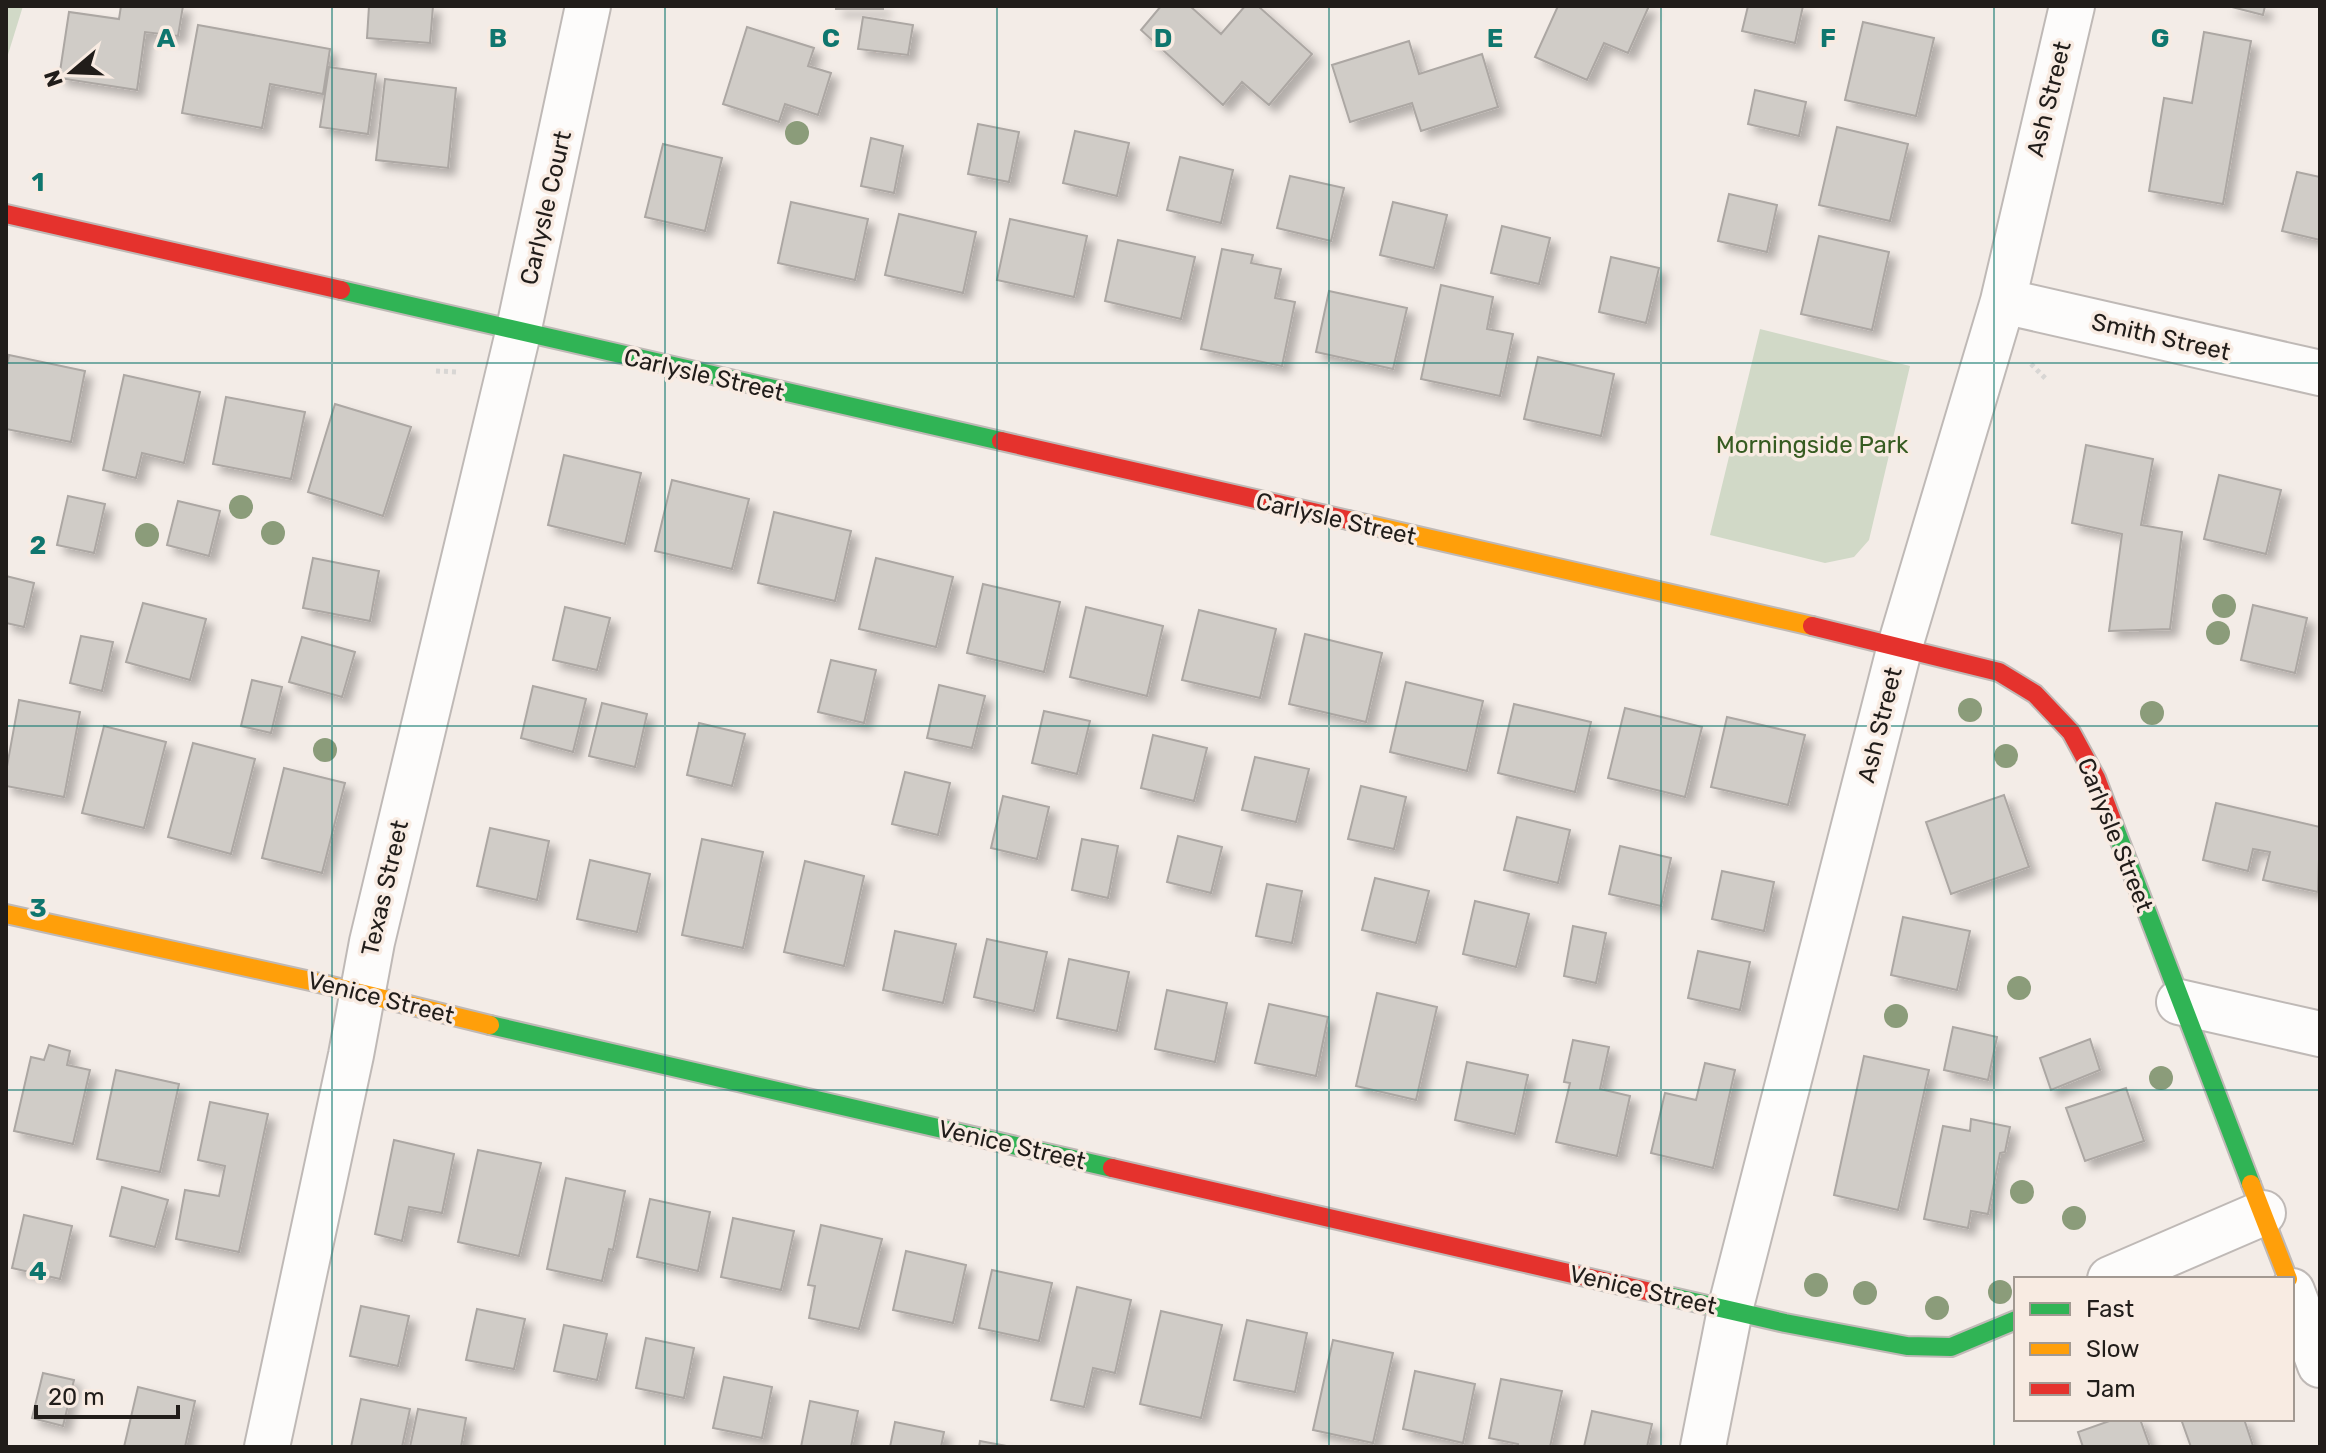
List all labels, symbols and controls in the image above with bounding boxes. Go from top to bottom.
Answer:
text: A [157,23,176,54]
text: B [489,23,507,54]
text: C [822,23,840,54]
text: D [1154,23,1172,54]
text: E [1487,23,1503,54]
text: F [1820,23,1836,54]
text: G [2151,23,2169,54]
north arrow [32,32,112,112]
street label: Ash Street [2021,38,2077,160]
text: N [38,66,69,90]
street label: Carlysle Court [515,128,577,288]
text: 1 [32,167,44,198]
street label: Smith Street [2089,307,2233,367]
street label: Carlysle Street [621,343,787,407]
park label: Morningside Park [1716,431,1909,459]
street label: Carlysle Street [1253,487,1419,551]
text: 2 [30,530,46,561]
street label: Ash Street [1852,664,1908,786]
street label: Carlysle Street [2071,754,2159,916]
street label: Texas Street [356,817,414,959]
text: 3 [29,893,47,924]
street label: Venice Street [305,966,457,1030]
street label: Venice Street [936,1114,1088,1176]
text: 4 [29,1256,47,1287]
street label: Venice Street [1567,1259,1719,1321]
legend [2014,1277,2294,1421]
text: Fast [2086,1295,2134,1323]
text: Slow [2086,1335,2139,1363]
scale bar [36,1369,178,1419]
text: Jam [2086,1375,2136,1403]
text: 20 m [48,1383,105,1411]

